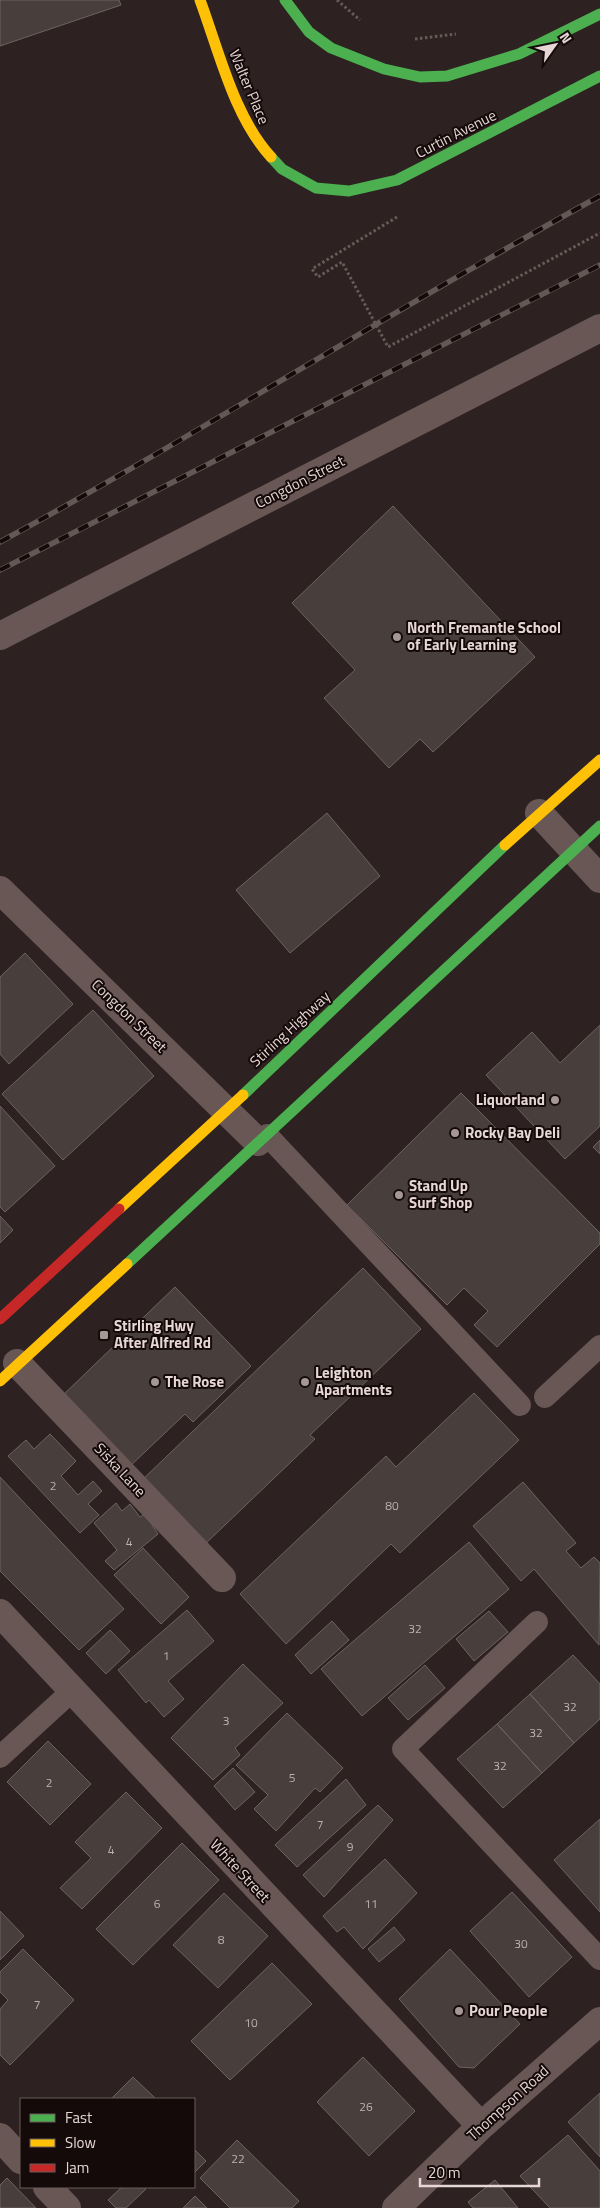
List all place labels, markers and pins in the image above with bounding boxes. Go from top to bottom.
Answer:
place label: North Fremantle School of Early Learning [407,616,561,656]
marker: North Fremantle School of Early Learning [391,631,403,643]
place label: Liquorland [476,1088,545,1111]
marker: Liquorland [549,1094,561,1106]
place label: Rocky Bay Deli [465,1121,560,1144]
marker: Rocky Bay Deli [449,1127,461,1139]
place label: Stand Up Surf Shop [409,1174,472,1214]
marker: Stand Up Surf Shop [393,1189,405,1201]
place label: Stirling Hwy After Alfred Rd [114,1314,211,1354]
marker: Stirling Hwy After Alfred Rd [98,1329,110,1341]
place label: Leighton Apartments [315,1361,392,1401]
place label: The Rose [165,1370,224,1393]
marker: The Rose [149,1376,161,1388]
marker: Leighton Apartments [299,1376,311,1388]
place label: Pour People [469,1999,548,2022]
marker: Pour People [453,2005,465,2017]

